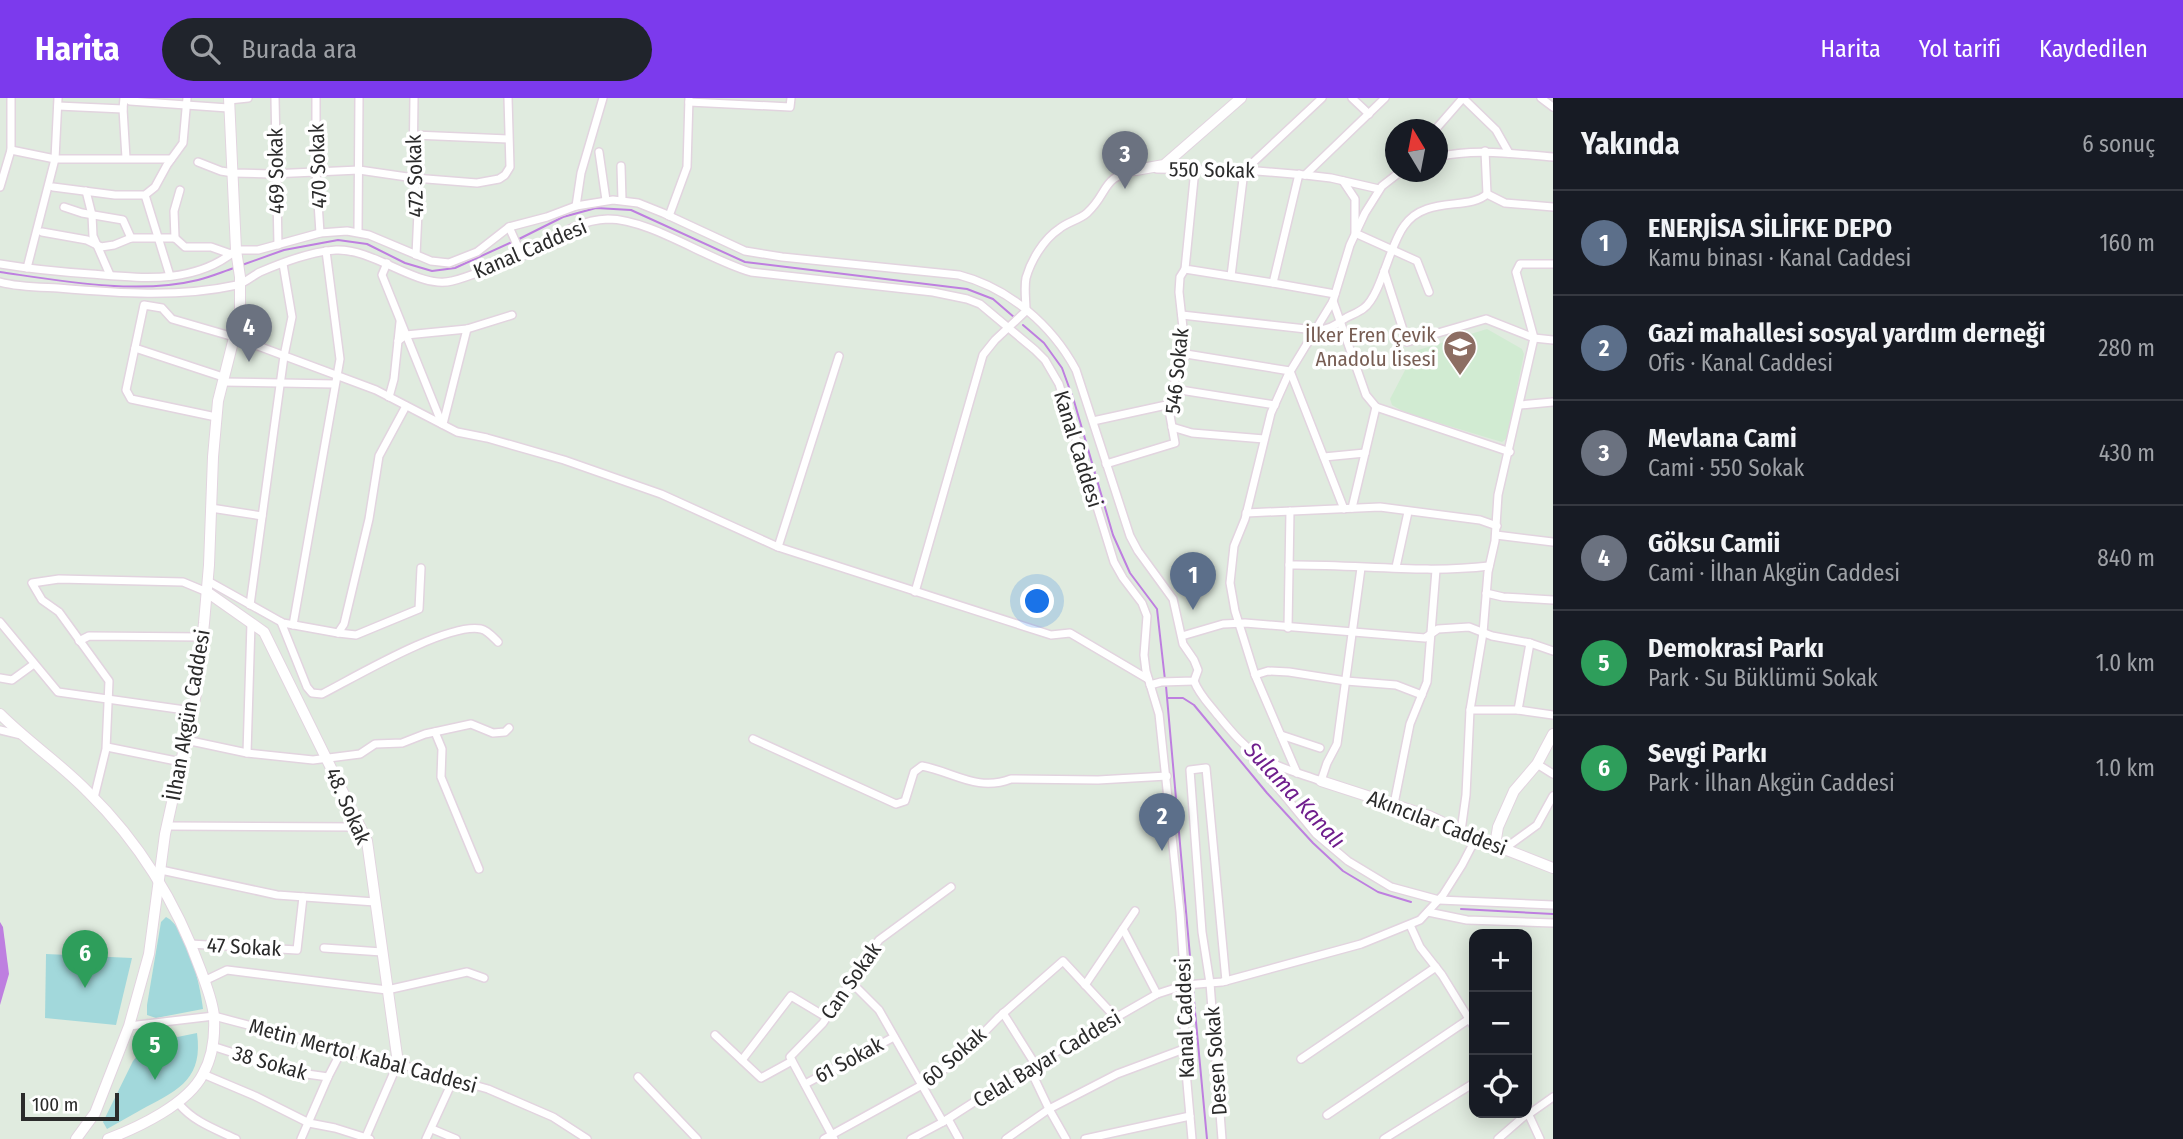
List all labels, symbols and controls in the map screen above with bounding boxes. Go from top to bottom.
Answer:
search box [162,18,652,81]
text: Harita [35,29,120,69]
icon: search [186,30,224,68]
text: Burada ara [242,34,357,65]
text: Harita [1821,35,1881,63]
text: Yol tarifi [1919,35,2001,63]
text: Kaydedilen [2039,35,2148,63]
north arrow [1385,119,1448,182]
street label: 470 Sokak [304,123,332,209]
text: Yakında [1581,126,1680,162]
street label: 469 Sokak [262,127,290,214]
text: 6 sonuç [2082,130,2155,158]
pin: 3 [1102,131,1148,189]
street label: 472 Sokak [401,134,429,218]
street label: 550 Sokak [1169,156,1255,184]
street label: Kanal Caddesi [469,213,591,285]
text: ENERJİSA SİLİFKE DEPO [1648,213,1892,244]
text: 1 [1599,229,1609,257]
text: 160 m [2100,229,2155,257]
text: Kamu binası · Kanal Caddesi [1648,244,1911,272]
pin: 4 [226,304,272,362]
text: Gazi mahallesi sosyal yardım derneği [1648,318,2046,349]
place label: İlker Eren Çevik Anadolu lisesi [1305,322,1436,372]
street label: 546 Sokak [1160,327,1194,415]
school or university icon: İlker Eren Çevik Anadolu lisesi [1441,328,1479,377]
text: 2 [1599,334,1609,362]
text: 280 m [2098,334,2155,362]
text: Ofis · Kanal Caddesi [1648,349,1833,377]
street label: Kanal Caddesi [1048,387,1108,511]
text: Mevlana Cami [1648,423,1797,454]
text: 3 [1599,439,1609,467]
text: 430 m [2099,439,2155,467]
text: Cami · 550 Sokak [1648,454,1804,482]
text: Göksu Camii [1648,528,1780,559]
text: 4 [1598,544,1610,572]
text: 840 m [2097,544,2155,572]
pin: 1 [1170,552,1216,610]
text: Cami · İlhan Akgün Caddesi [1648,559,1900,587]
your location [1020,584,1054,618]
street label: İlhan Akgün Caddesi [160,627,216,803]
text: Demokrasi Parkı [1648,633,1824,664]
text: 5 [1598,649,1610,677]
text: 1.0 km [2096,649,2155,677]
text: Park · Su Büklümü Sokak [1648,664,1878,692]
water label: Sulama Kanalı [1238,735,1351,854]
text: Sevgi Parkı [1648,738,1767,769]
text: 6 [1598,754,1610,782]
text: 1.0 km [2096,754,2155,782]
street label: 48. Sokak [320,764,376,849]
text: Park · İlhan Akgün Caddesi [1648,769,1895,797]
street label: Akıncılar Caddesi [1364,784,1510,862]
pin: 2 [1139,793,1185,851]
map controls [1469,929,1532,1118]
button: + [1469,929,1532,992]
pin: 6 [62,930,108,988]
street label: 47 Sokak [206,932,282,962]
street label: Can Sokak [815,937,887,1024]
street label: Kanal Caddesi [1170,957,1200,1079]
button: − [1469,992,1532,1055]
street label: Celal Bayar Caddesi [968,1005,1126,1113]
street label: Desen Sokak [1199,1006,1233,1116]
street label: Metin Mertol Kabal Caddesi [246,1013,480,1099]
pin: 5 [132,1022,178,1080]
street label: 60 Sokak [916,1022,992,1092]
street label: 61 Sokak [810,1031,888,1089]
street label: 38 Sokak [230,1040,310,1086]
button: locate [1469,1055,1532,1118]
scale bar [21,1090,119,1122]
text: 100 m [32,1093,78,1116]

